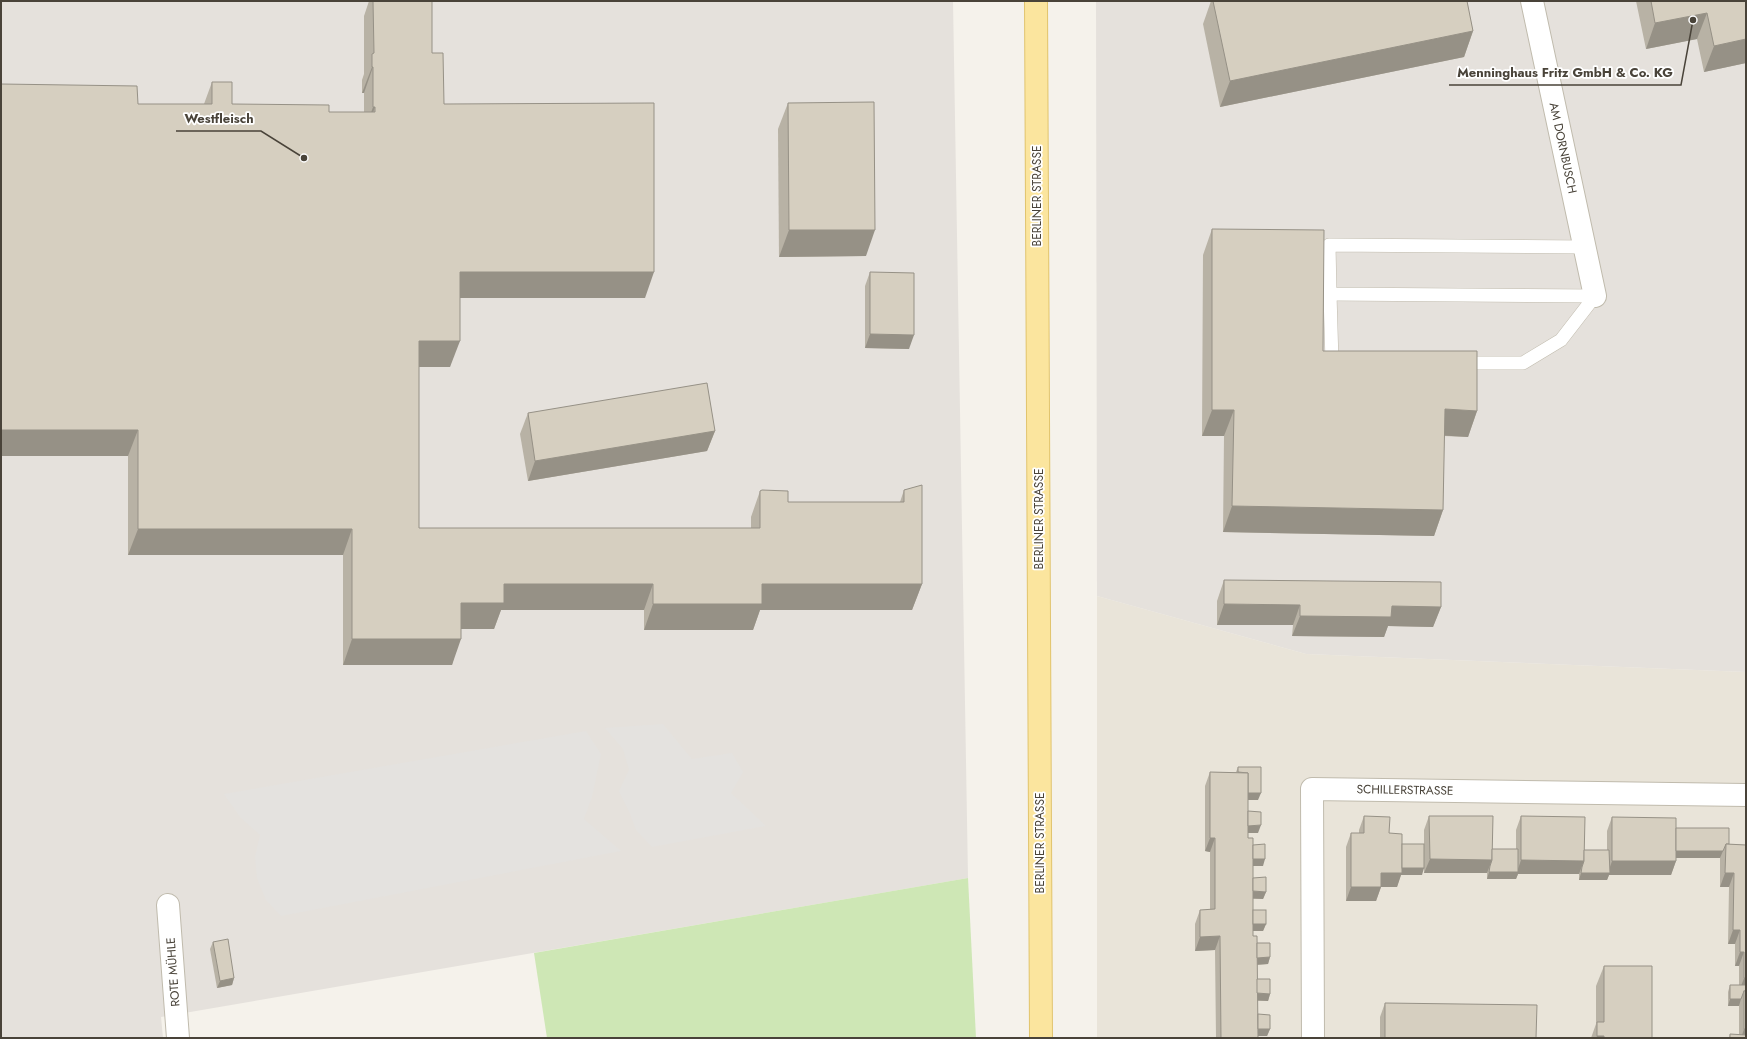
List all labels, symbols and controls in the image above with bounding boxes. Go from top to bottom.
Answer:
callout: Menninghaus Fritz GmbH & Co. KG [1449,60,1681,85]
text: Menninghaus Fritz GmbH & Co. KG [1457,63,1673,82]
street label: AM DORNBUSCH [1545,101,1581,195]
callout: Westfleisch [176,106,261,131]
text: Westfleisch [184,109,254,128]
street label: BERLINER STRASSE [1028,145,1046,247]
street label: BERLINER STRASSE [1030,468,1048,570]
street label: SCHILLERSTRASSE [1356,780,1454,800]
street label: BERLINER STRASSE [1031,792,1049,894]
street label: ROTE MÜHLE [162,937,184,1007]

